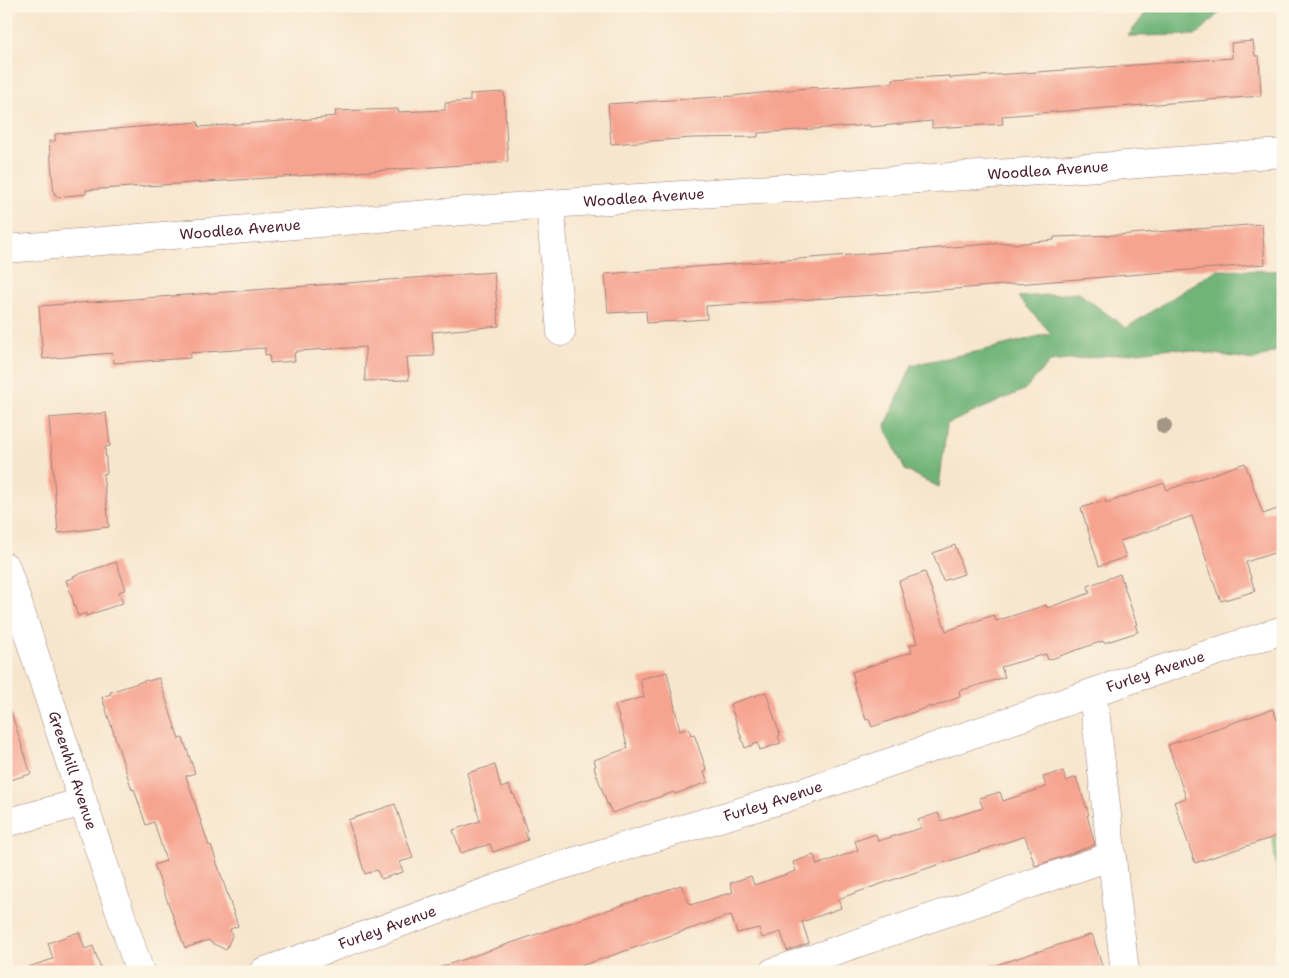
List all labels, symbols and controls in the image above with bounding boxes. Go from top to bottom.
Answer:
street label: Woodlea Avenue [987,156,1109,184]
street label: Woodlea Avenue [583,184,705,212]
street label: Woodlea Avenue [179,215,302,245]
street label: Furley Avenue [1104,646,1207,697]
street label: Greenhill Avenue [44,708,102,832]
street label: Furley Avenue [721,776,825,826]
street label: Furley Avenue [336,901,439,954]

